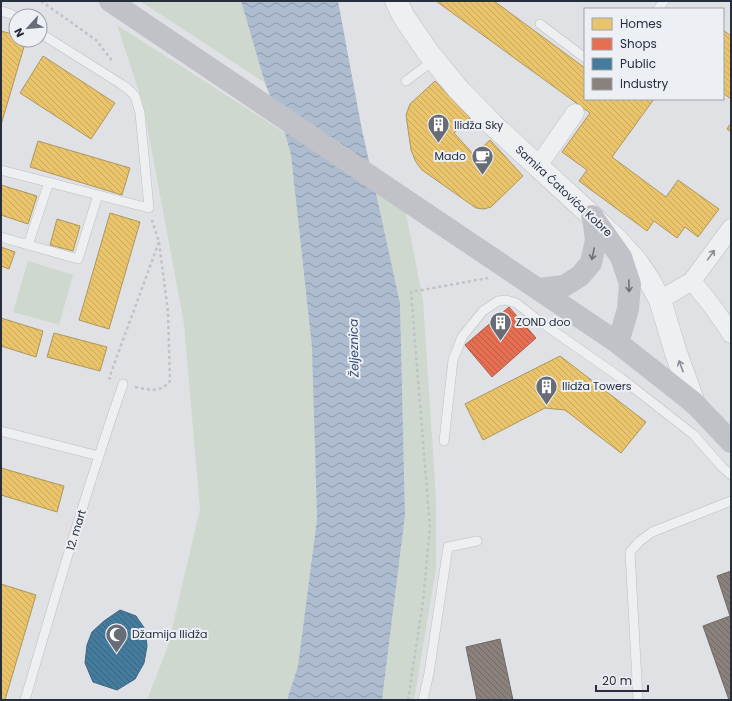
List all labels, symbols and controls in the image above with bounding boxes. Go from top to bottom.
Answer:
north arrow [8,8,48,48]
legend [584,8,724,100]
text: Homes [620,15,662,32]
text: N [10,25,28,40]
text: Shops [620,35,657,52]
text: Public [620,55,656,72]
text: Industry [620,75,669,92]
building icon: Ilidža Sky [425,112,451,145]
place label: Ilidža Sky [454,117,504,133]
street label: Samira Ćatovića Kobre [512,142,616,240]
cafe icon: Mado [469,143,495,176]
place label: Mado [435,148,466,164]
one-way arrow [589,247,597,260]
one-way arrow [707,249,716,260]
one-way arrow [625,279,632,292]
building icon: ZOND doo [487,309,513,342]
place label: ZOND doo [516,314,571,330]
water label: Željeznica [344,318,363,379]
one-way arrow [676,361,684,373]
building icon: Ilidža Towers [533,373,559,406]
place label: Ilidža Towers [562,378,632,394]
street label: 12. mart [62,508,90,552]
mosque icon: Džamija Ilidža [103,621,129,654]
place label: Džamija Ilidža [132,626,207,642]
scale bar [596,667,648,693]
text: 20 m [602,672,632,689]

